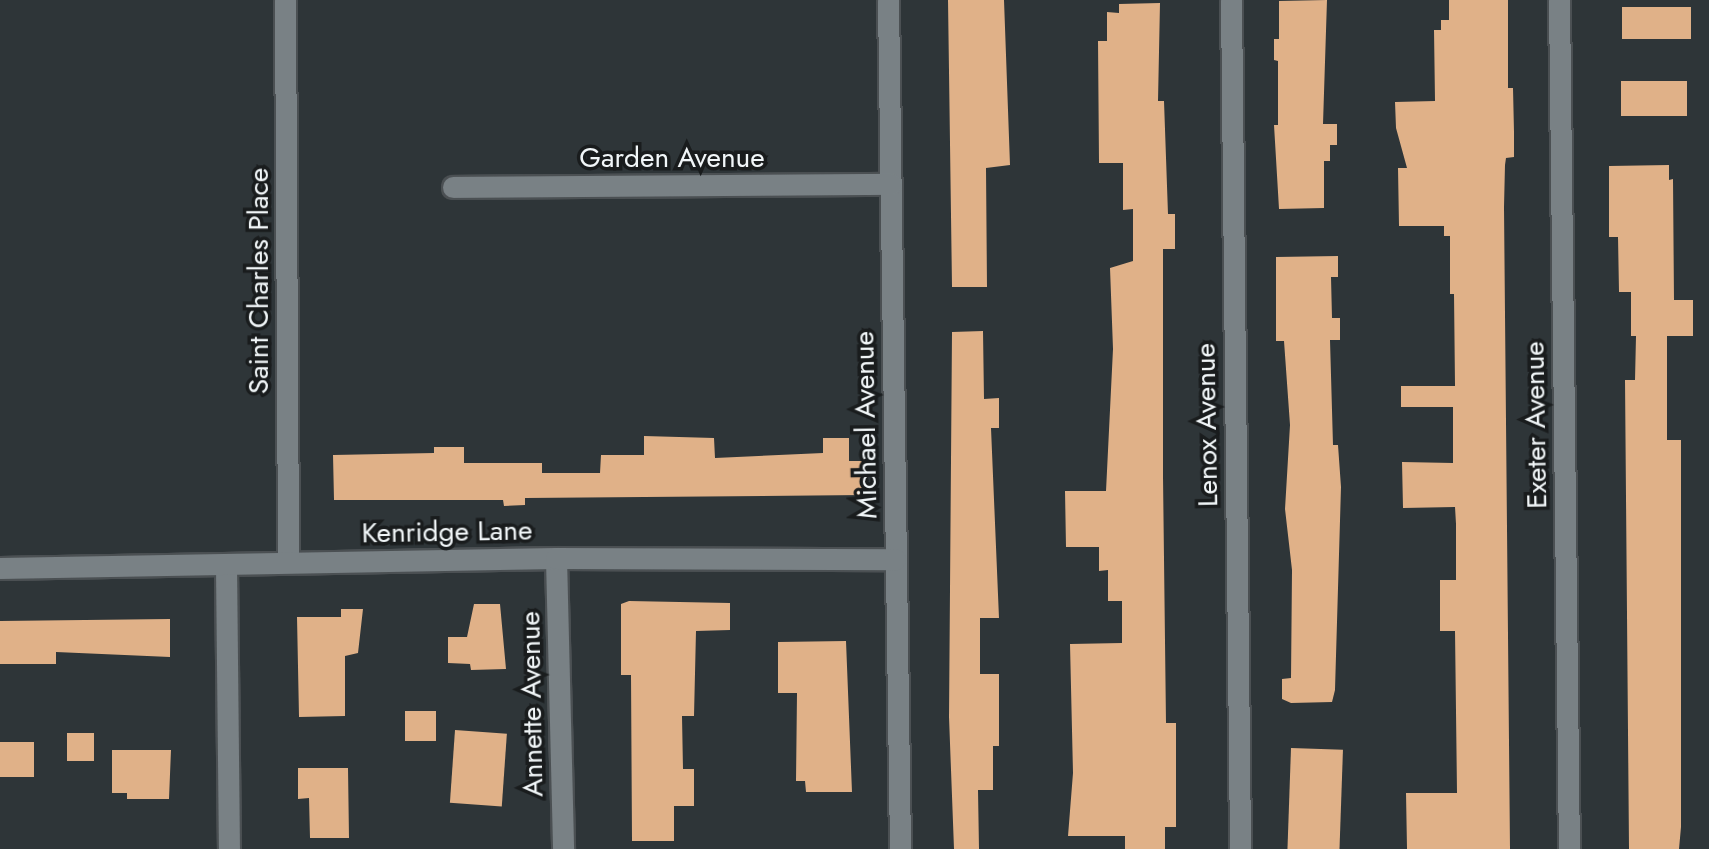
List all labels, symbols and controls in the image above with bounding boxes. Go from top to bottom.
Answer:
street label: Garden Avenue [579,141,765,175]
street label: Saint Charles Place [242,168,276,394]
street label: Michael Avenue [848,331,884,519]
street label: Exeter Avenue [1518,341,1554,509]
street label: Lenox Avenue [1189,343,1225,507]
street label: Kenridge Lane [361,514,533,550]
street label: Annette Avenue [514,611,550,797]

